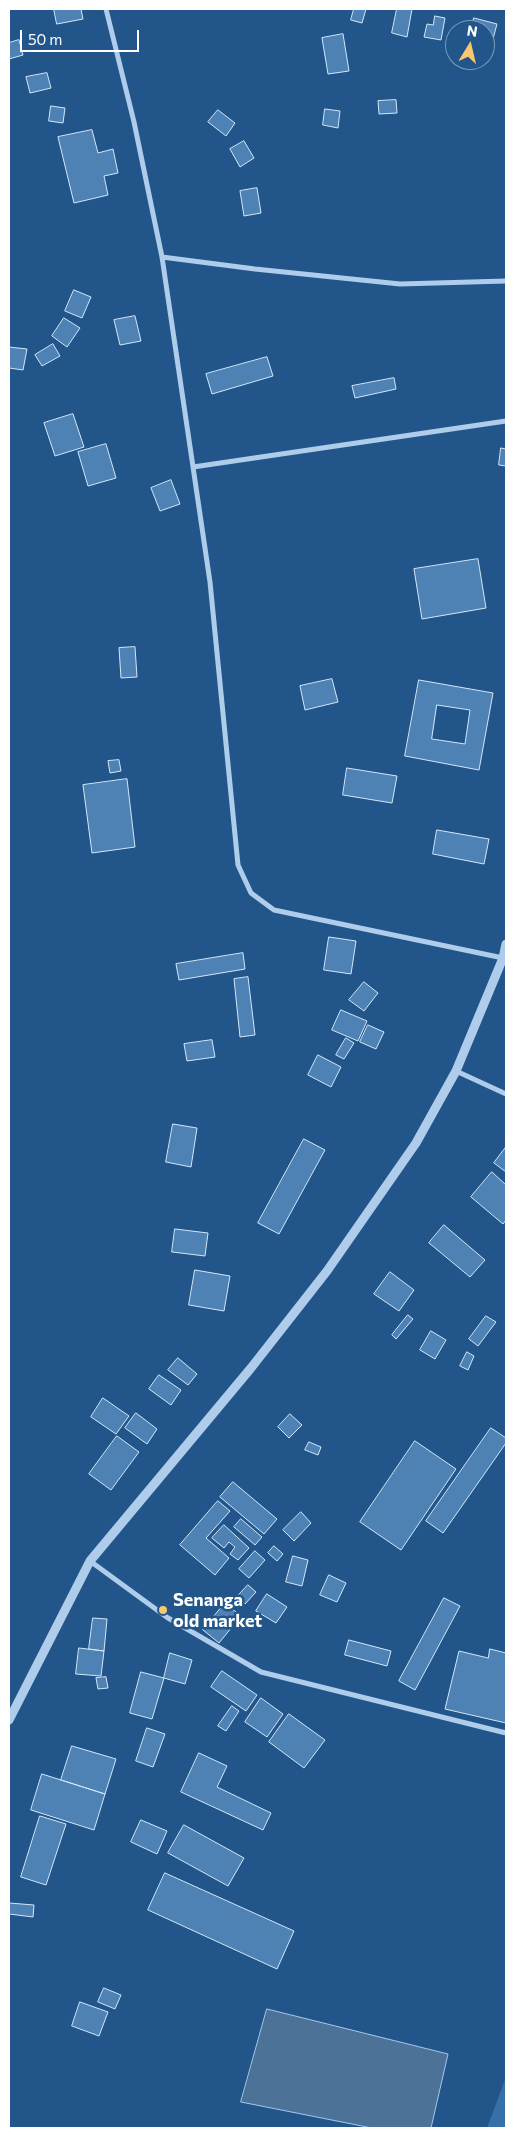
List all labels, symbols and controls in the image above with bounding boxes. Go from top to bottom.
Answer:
scale bar [22,20,141,52]
north arrow [445,20,495,70]
text: N [466,21,479,40]
text: 50 m [28,30,62,48]
place label: Senanga old market [173,1589,262,1632]
marker: Senanga old market [157,1604,169,1616]

